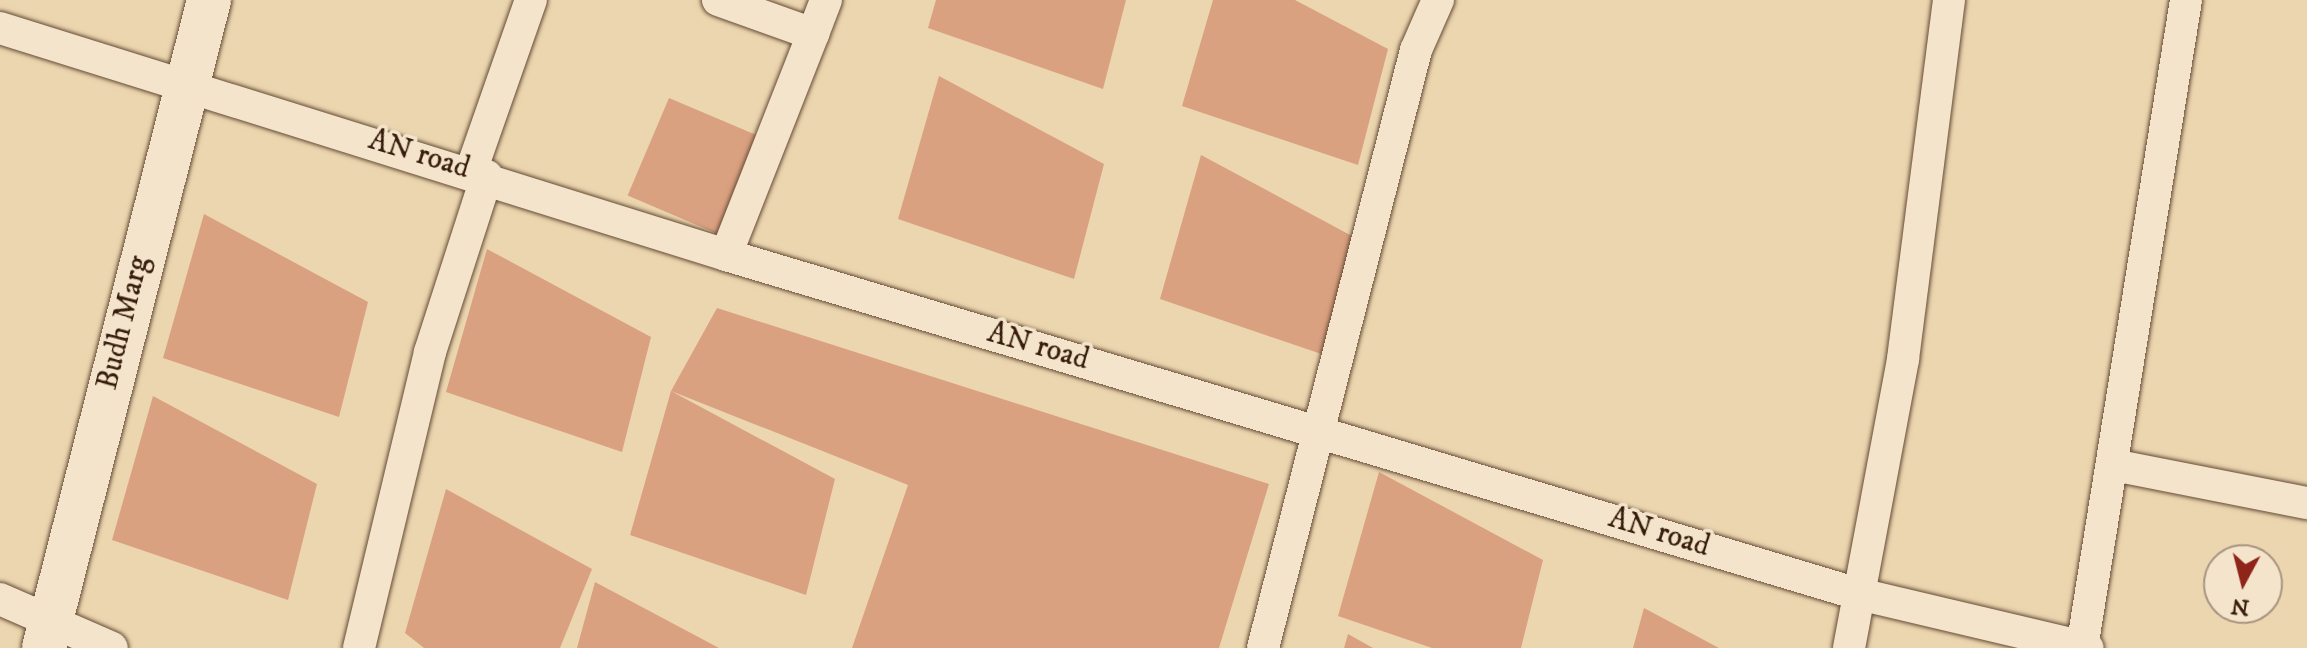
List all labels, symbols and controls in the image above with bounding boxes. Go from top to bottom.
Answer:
street label: AN road [364,123,474,187]
street label: Budh Marg [90,252,158,394]
street label: AN road [983,315,1093,379]
street label: AN road [1604,501,1714,565]
north arrow [2203,544,2283,624]
text: N [2230,592,2251,621]

